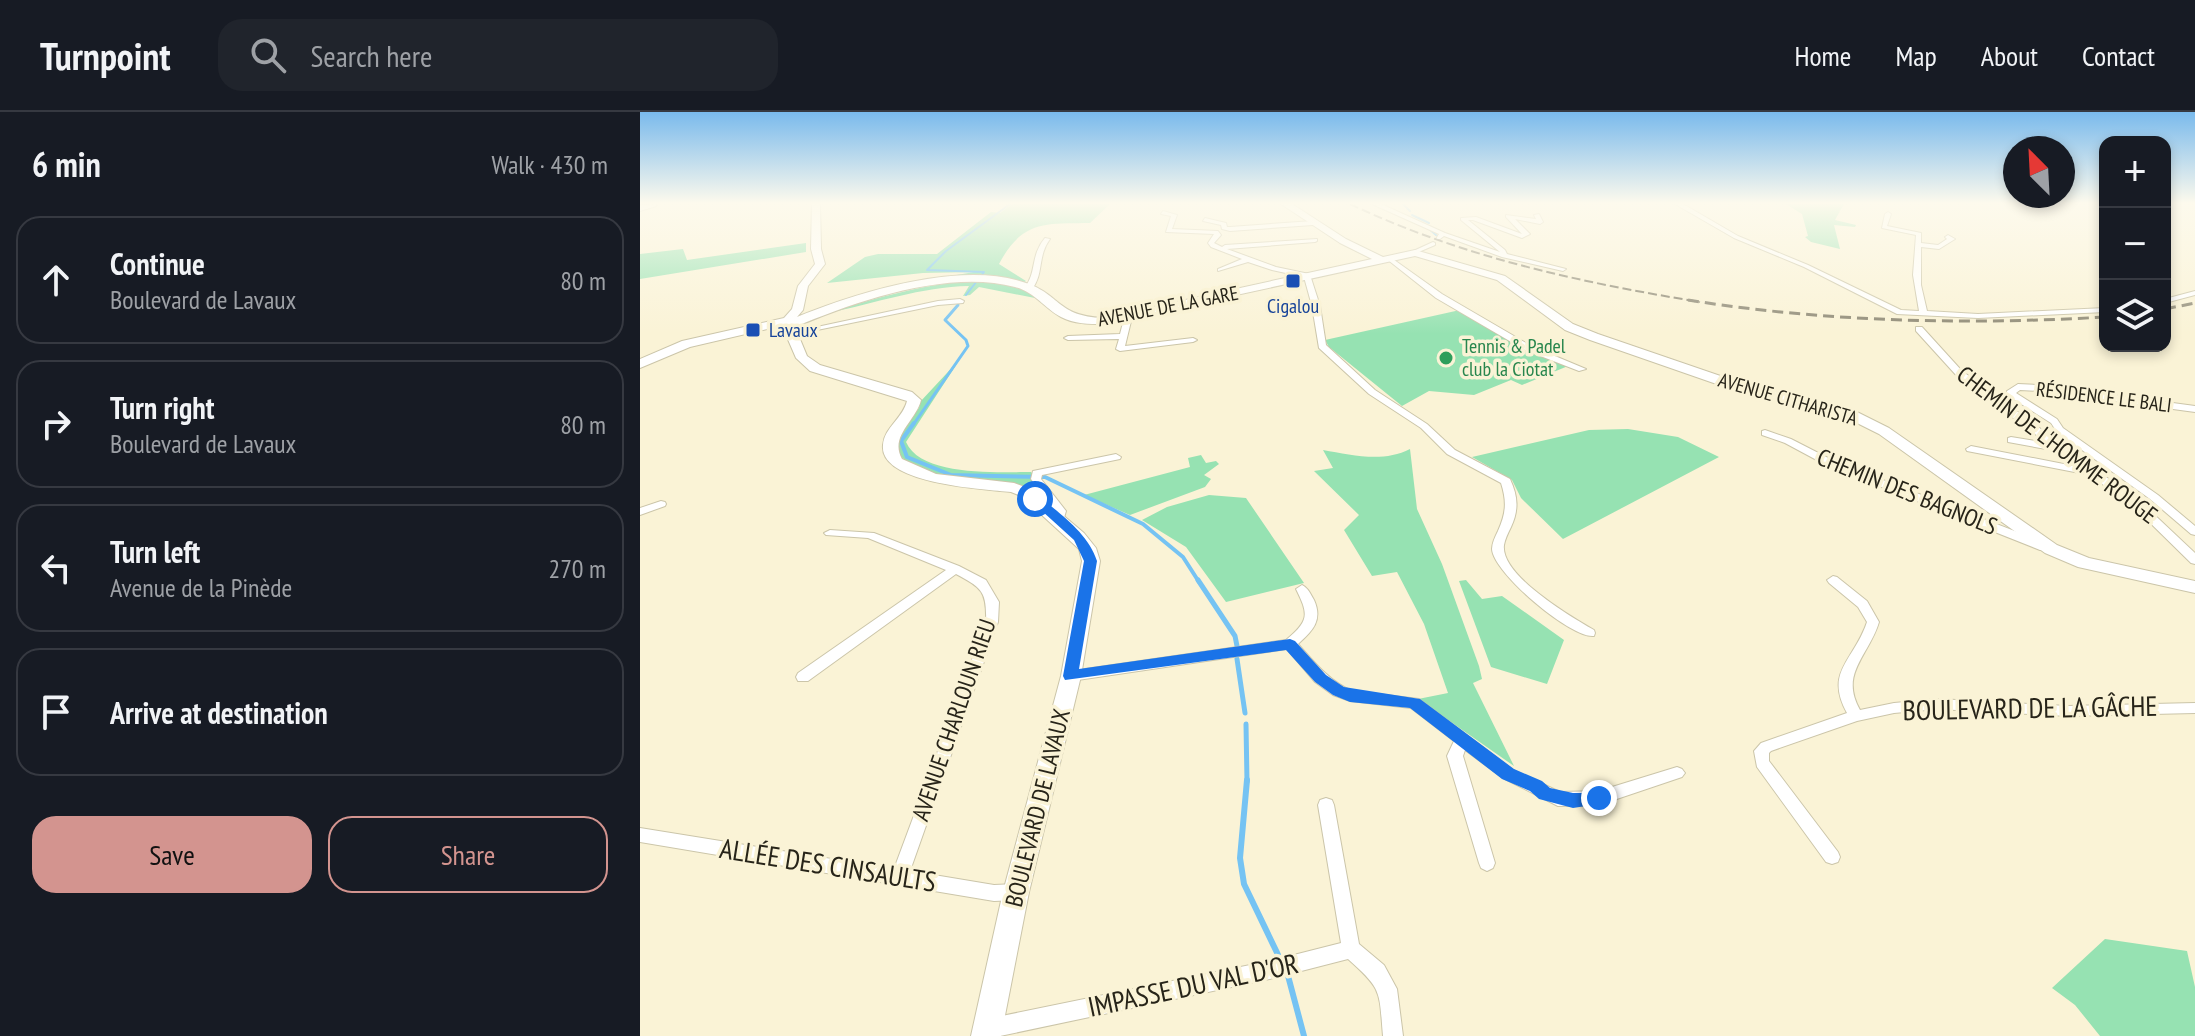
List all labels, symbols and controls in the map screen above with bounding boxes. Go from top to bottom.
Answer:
search box [218,19,778,91]
text: Turnpoint [40,31,170,80]
icon: search [246,33,290,77]
text: Search here [310,36,432,75]
text: Home [1795,37,1851,74]
text: Map [1895,37,1937,74]
text: About [1981,37,2038,74]
text: Contact [2082,37,2155,74]
north arrow [2003,136,2075,208]
map controls [2099,136,2171,352]
button: + [2099,136,2171,208]
text: 6 min [32,142,101,186]
text: Walk · 430 m [491,148,608,181]
button: − [2099,208,2171,280]
text: Continue [110,244,205,283]
icon: ahead [34,258,78,302]
text: 80 m [560,264,606,297]
marker: Cigalou [1284,272,1302,290]
street label: AVENUE DE LA GARE [1095,280,1241,332]
button: layers [2099,280,2171,352]
text: Boulevard de Lavaux [110,283,296,316]
place label: Cigalou [1267,293,1319,319]
place label: Lavaux [769,317,818,343]
marker: Lavaux [744,321,762,339]
place label: Tennis & Padel club la Ciotat [1462,333,1566,382]
marker: Tennis & Padel club la Ciotat [1437,349,1455,367]
street label: CHEMIN DE L'HOMME ROUGE [1951,359,2164,530]
street label: AVENUE CITHARISTA [1715,367,1861,431]
street label: RÉSIDENCE LE BALI [2035,376,2173,418]
text: Turn right [110,388,214,427]
icon: right [34,402,78,446]
text: 80 m [560,408,606,441]
text: Boulevard de Lavaux [110,427,296,460]
street label: CHEMIN DES BAGNOLS [1813,441,2002,542]
route start [1017,481,1053,517]
text: Turn left [110,532,200,571]
icon: left [34,546,78,590]
text: 270 m [548,552,606,585]
text: Avenue de la Pinède [110,571,292,604]
street label: AVENUE CHARLOUN RIEU [904,615,1003,825]
street label: BOULEVARD DE LA GÂCHE [1902,687,2158,728]
icon: arrive [34,690,78,734]
text: Arrive at destination [110,693,328,732]
street label: BOULEVARD DE LAVAUX [998,706,1077,910]
route end [1581,780,1617,816]
button: Save [32,816,312,893]
button: Share [328,816,608,893]
street label: ALLÉE DES CINSAULTS [717,829,939,900]
street label: IMPASSE DU VAL D'OR [1085,944,1301,1025]

